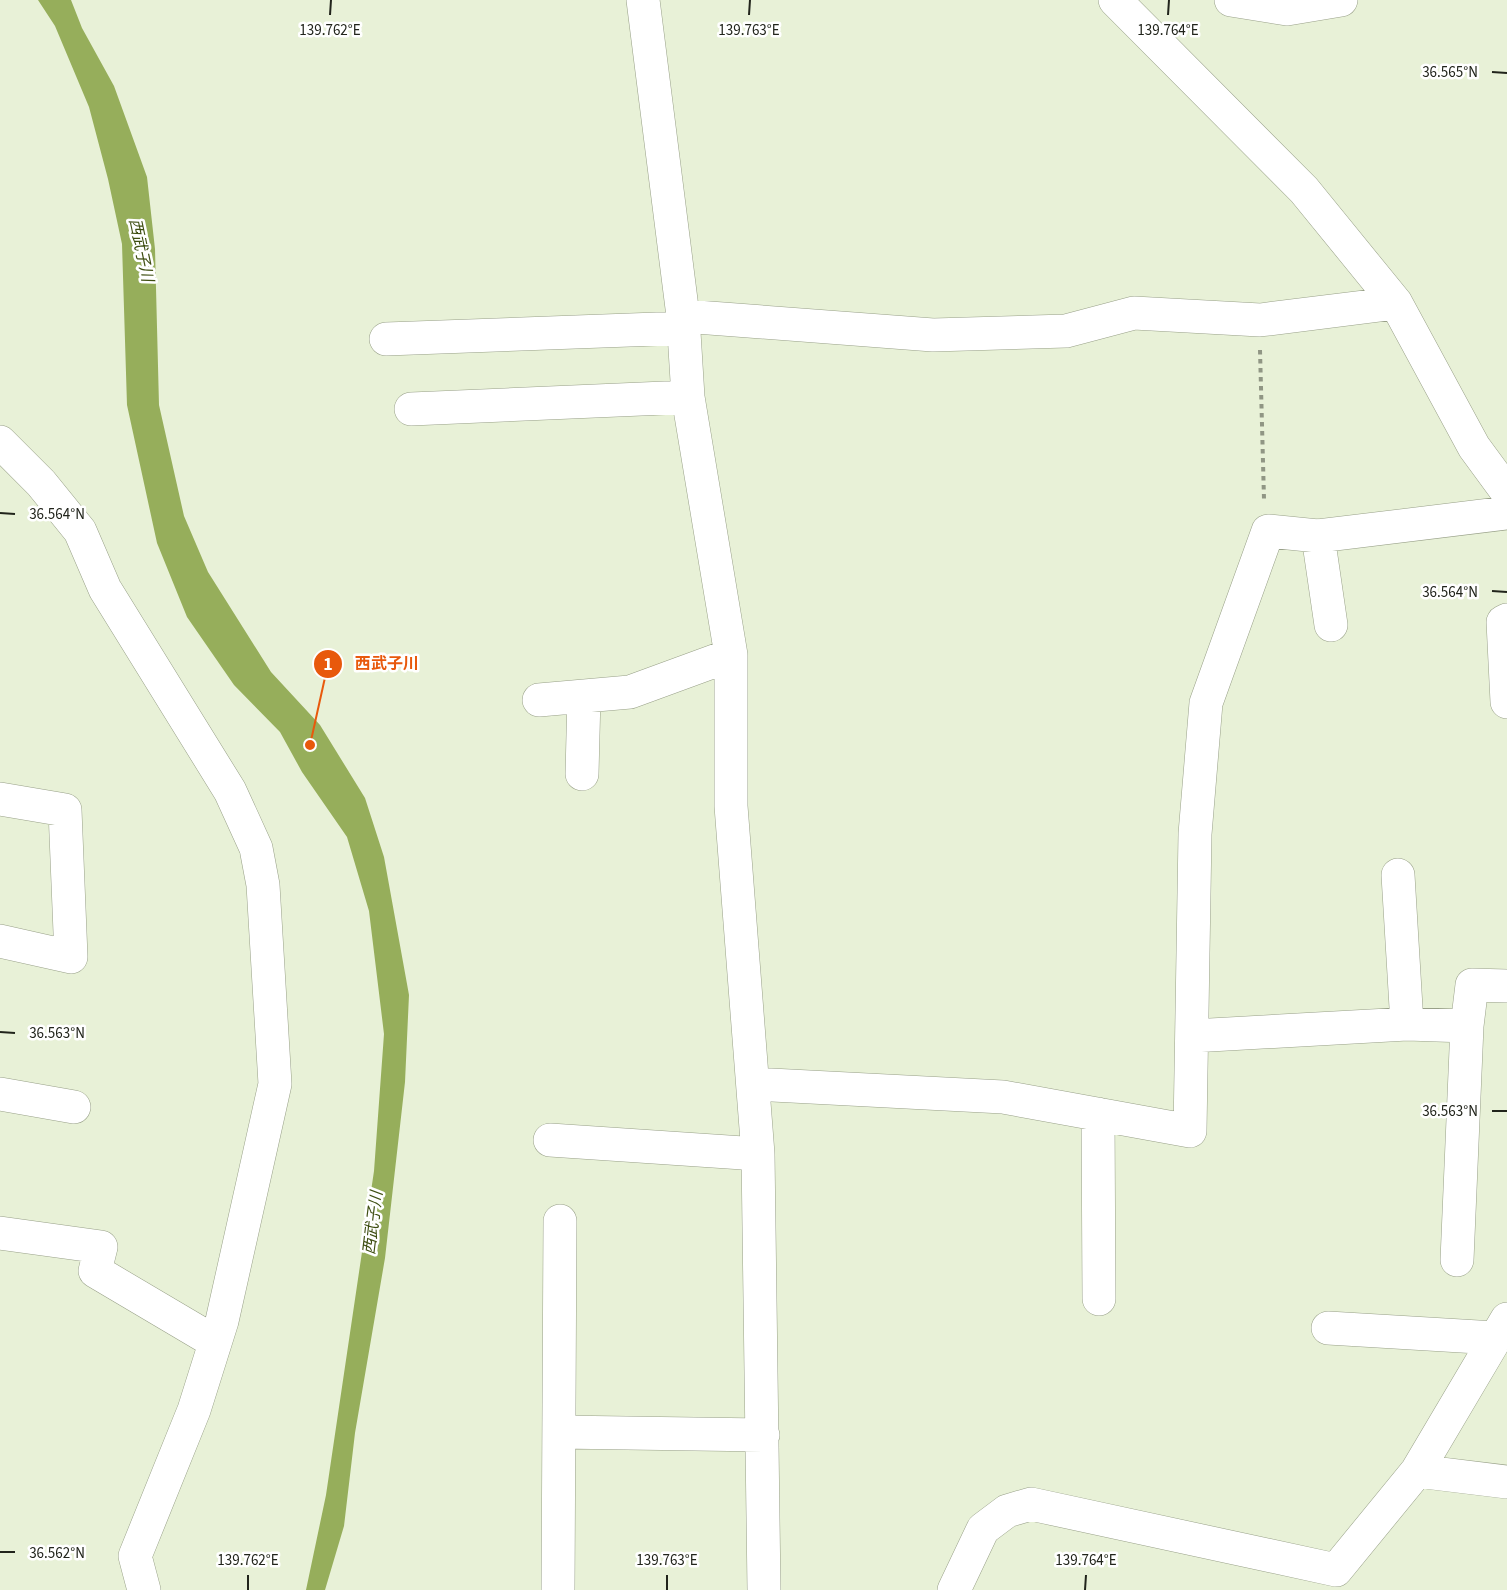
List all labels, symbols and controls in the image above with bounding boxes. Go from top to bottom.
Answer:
text: 139.762°E [299,20,361,41]
text: 139.763°E [718,20,780,41]
text: 139.764°E [1137,20,1199,41]
text: 36.565°N [1422,62,1478,83]
water label: 西武子川 [124,216,159,286]
text: 36.564°N [29,504,85,525]
text: 36.564°N [1422,582,1478,603]
callout: 西武子川 [313,647,431,681]
text: 1 [323,652,333,677]
text: 西武子川 [355,653,419,675]
text: 36.563°N [29,1023,85,1044]
text: 36.563°N [1422,1101,1478,1122]
water label: 西武子川 [358,1188,388,1256]
text: 36.562°N [29,1543,85,1564]
text: 139.762°E [217,1550,279,1571]
text: 139.763°E [636,1550,698,1571]
text: 139.764°E [1055,1550,1117,1571]

